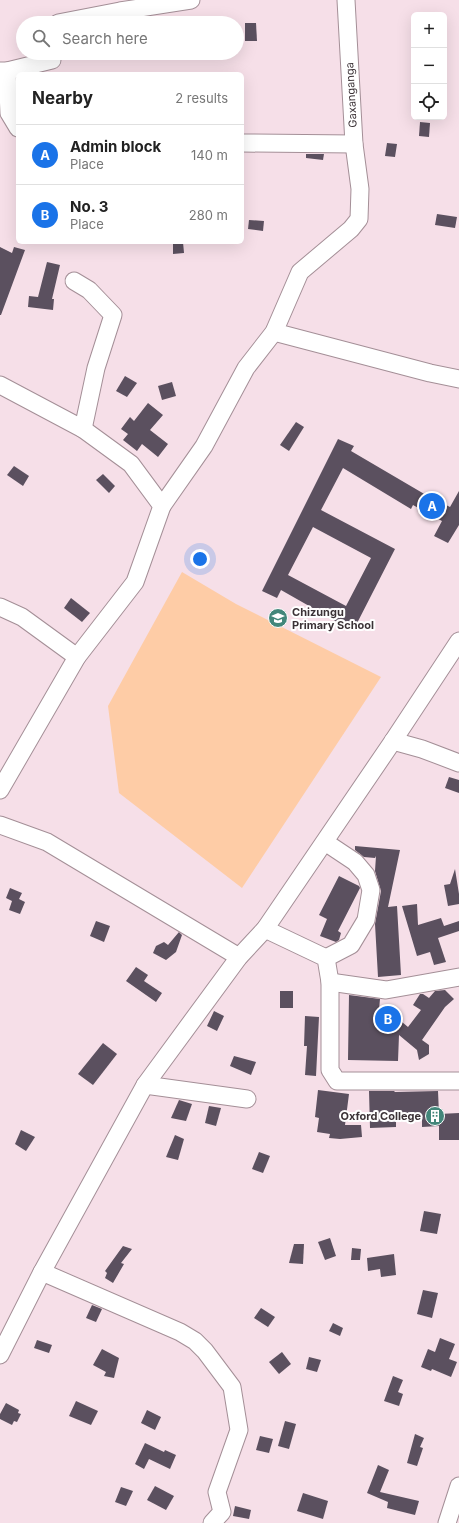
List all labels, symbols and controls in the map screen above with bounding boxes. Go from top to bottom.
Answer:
map controls [411,12,447,120]
button: + [411,12,447,48]
search box [16,16,244,60]
icon: search [30,27,52,49]
text: Search here [62,29,148,48]
button: − [411,48,447,84]
street label: Gaxanganga [342,62,360,128]
button: locate [411,84,447,120]
text: Nearby [32,88,93,108]
text: 2 results [175,90,228,106]
text: Admin block [70,137,161,156]
text: A [40,147,50,163]
text: 140 m [191,147,228,163]
text: Place [70,156,104,172]
text: No. 3 [70,197,108,216]
text: B [41,207,49,223]
text: 280 m [189,207,228,223]
text: Place [70,216,104,232]
pin: A [419,491,445,521]
your location [190,549,210,569]
place label: Chizungu Primary School [292,605,374,632]
school or university icon: Chizungu Primary School [267,607,289,629]
pin: B [375,1004,401,1034]
building icon: Oxford College [424,1105,446,1127]
place label: Oxford College [340,1109,421,1123]

